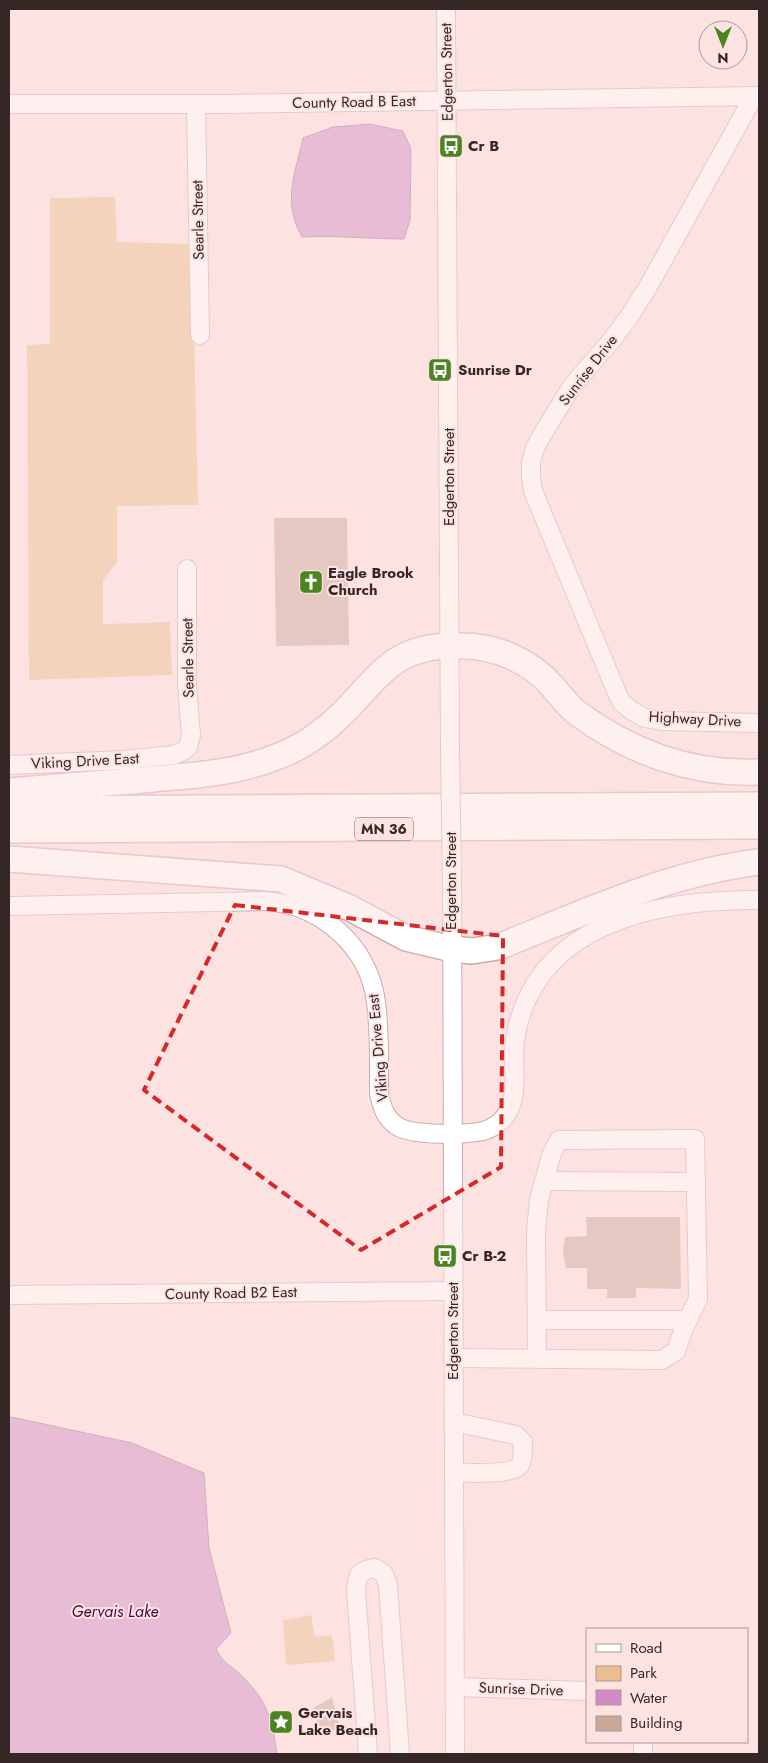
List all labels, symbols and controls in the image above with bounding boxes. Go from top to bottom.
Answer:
north arrow [698,20,748,70]
street label: Edgerton Street [435,22,459,121]
text: N [717,48,729,68]
street label: County Road B East [292,90,416,114]
bus stop icon: Cr B [438,133,464,159]
place label: Cr B [468,135,499,157]
street label: Searle Street [186,180,210,260]
street label: Sunrise Drive [553,330,623,410]
bus stop icon: Sunrise Dr [427,357,453,383]
place label: Sunrise Dr [458,359,533,381]
street label: Edgerton Street [438,428,460,526]
place label: Eagle Brook Church [328,562,414,601]
church icon: Eagle Brook Church [298,569,324,595]
street label: Searle Street [176,618,200,698]
street label: Highway Drive [648,706,742,732]
street label: Viking Drive East [30,747,140,775]
road number: MN 36 [355,818,413,841]
street label: Edgerton Street [440,832,462,930]
street label: Viking Drive East [362,993,394,1103]
bus stop icon: Cr B-2 [432,1243,458,1269]
place label: Cr B-2 [462,1245,506,1267]
street label: County Road B2 East [165,1281,298,1305]
street label: Edgerton Street [442,1282,464,1380]
water label: Gervais Lake [71,1600,159,1623]
legend [586,1628,748,1743]
text: Road [630,1637,662,1659]
text: Park [630,1662,657,1684]
street label: Sunrise Drive [478,1677,564,1701]
text: Water [630,1687,668,1709]
place label: Gervais Lake Beach [298,1702,378,1741]
place icon: Gervais Lake Beach [268,1709,294,1735]
text: Building [630,1712,682,1734]

